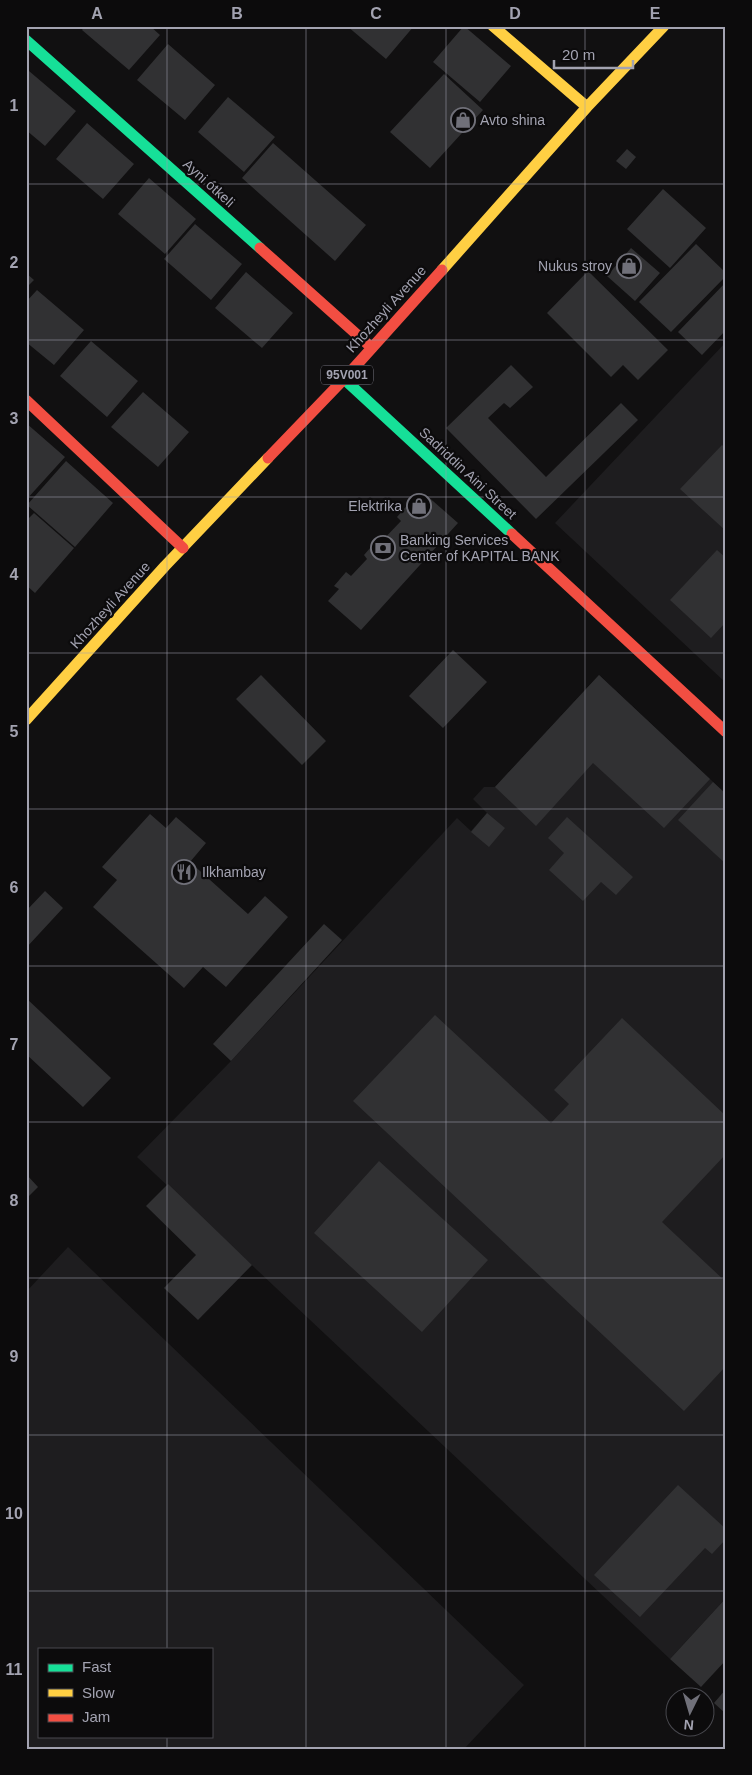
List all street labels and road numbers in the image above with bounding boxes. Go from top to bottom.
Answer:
street label: Ayni ótkeli [180,156,238,210]
street label: Khozheyli Avenue [343,262,429,356]
road number: 95V001 [321,366,373,384]
street label: Sadriddin Aini Street [416,424,520,522]
street label: Khozheyli Avenue [67,558,153,652]

